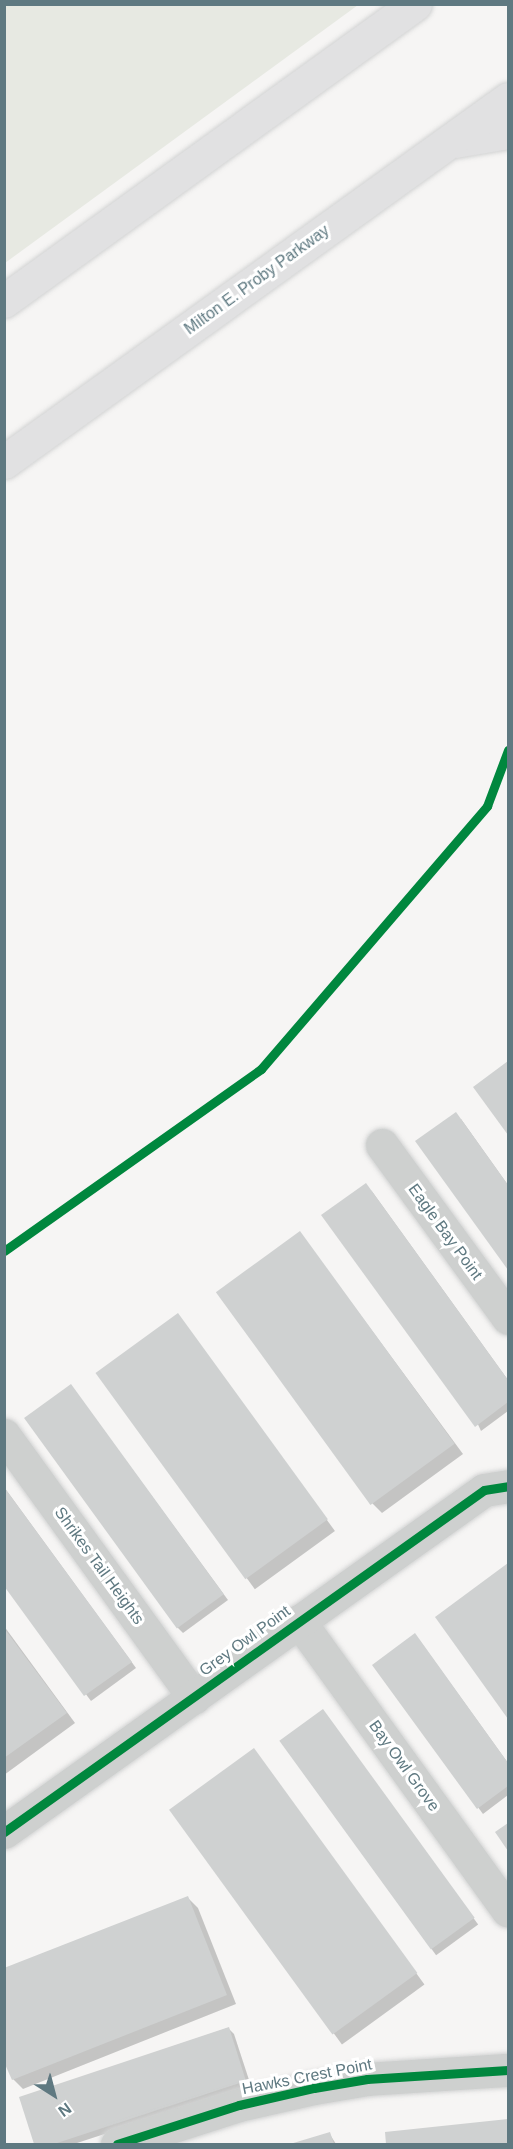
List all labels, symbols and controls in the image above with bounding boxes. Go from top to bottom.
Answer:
street label: Milton E. Proby Parkway [181,221,333,339]
street label: Eagle Bay Point [404,1180,486,1284]
street label: Shrikes Tail Heights [50,1504,148,1628]
street label: Grey Owl Point [196,1602,294,1680]
street label: Bay Owl Grove [365,1717,443,1815]
street label: Hawks Crest Point [241,2055,373,2099]
north arrow [24,2065,84,2125]
text: N [55,2100,75,2120]

